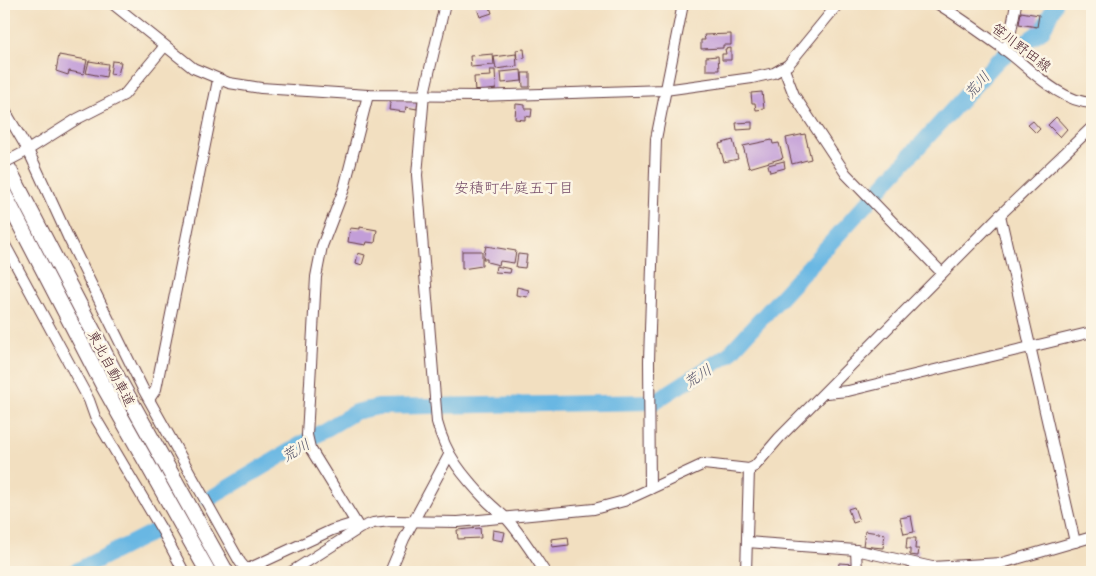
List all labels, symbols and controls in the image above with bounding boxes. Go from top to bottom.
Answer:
street label: 笹川野田線 [988,18,1056,76]
water label: 荒川 [957,65,995,103]
district label: 安積町牛庭五丁目 [454,175,574,198]
street label: 東北自動車道 [83,326,141,410]
water label: 荒川 [678,357,716,393]
water label: 荒川 [276,432,314,466]

